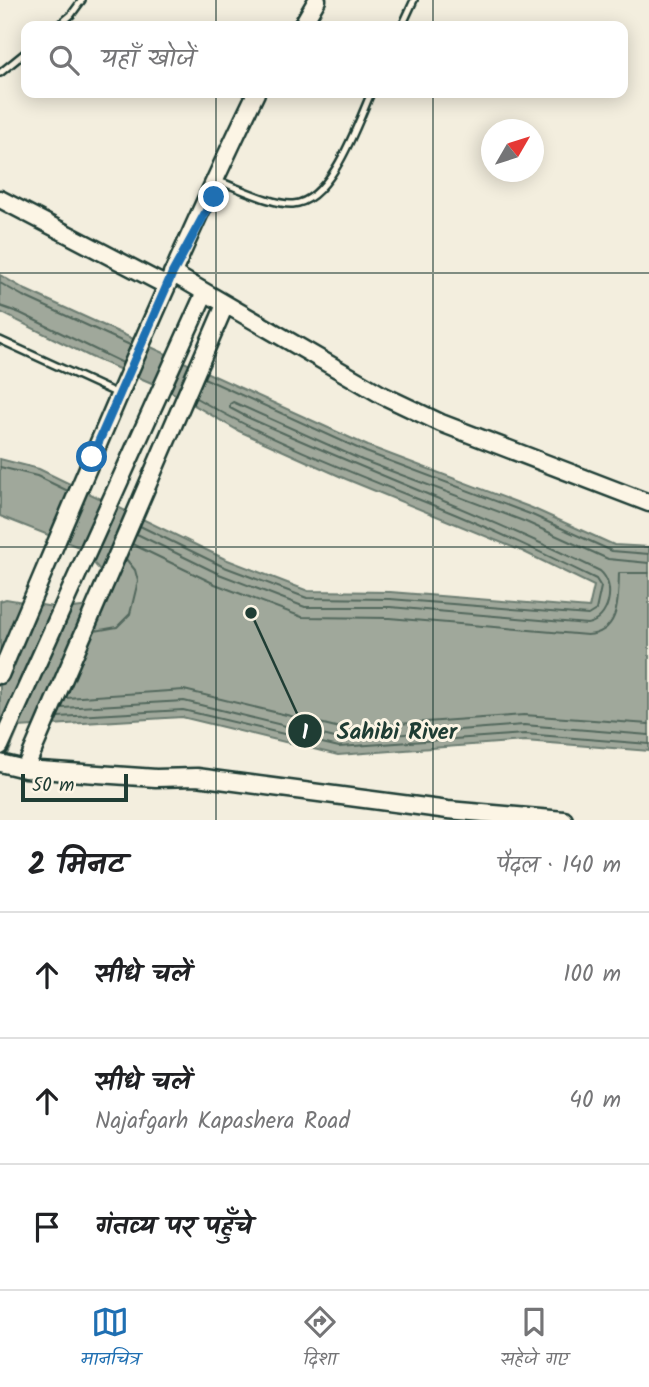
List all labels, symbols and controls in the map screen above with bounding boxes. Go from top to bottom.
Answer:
search box [21,21,628,98]
text: यहाँ खोजें [101,39,195,81]
icon: search [45,41,83,79]
north arrow [481,119,544,182]
route end [198,181,229,212]
route start [76,441,107,472]
callout: Sahibi River [288,709,471,753]
text: Sahibi River [337,715,459,751]
text: 1 [302,717,309,750]
scale bar [21,771,128,803]
text: 50 m [32,771,74,801]
text: 2 मिनट [28,842,125,890]
text: पैदल · 140 m [497,848,621,884]
text: सीधे चलें [95,954,191,996]
icon: ahead [28,956,66,994]
text: 100 m [563,957,621,993]
text: सीधे चलें [95,1062,191,1104]
icon: ahead [28,1082,66,1120]
text: 40 m [569,1083,621,1119]
text: Najafgarh Kapashera Road [95,1104,350,1140]
text: गंतव्य पर पहुँचे [95,1206,252,1248]
icon: arrive [28,1208,66,1246]
tab: मानचित्र [81,1303,140,1375]
tab: दिशा [301,1303,339,1375]
tab: सहेजे गए [500,1303,568,1375]

